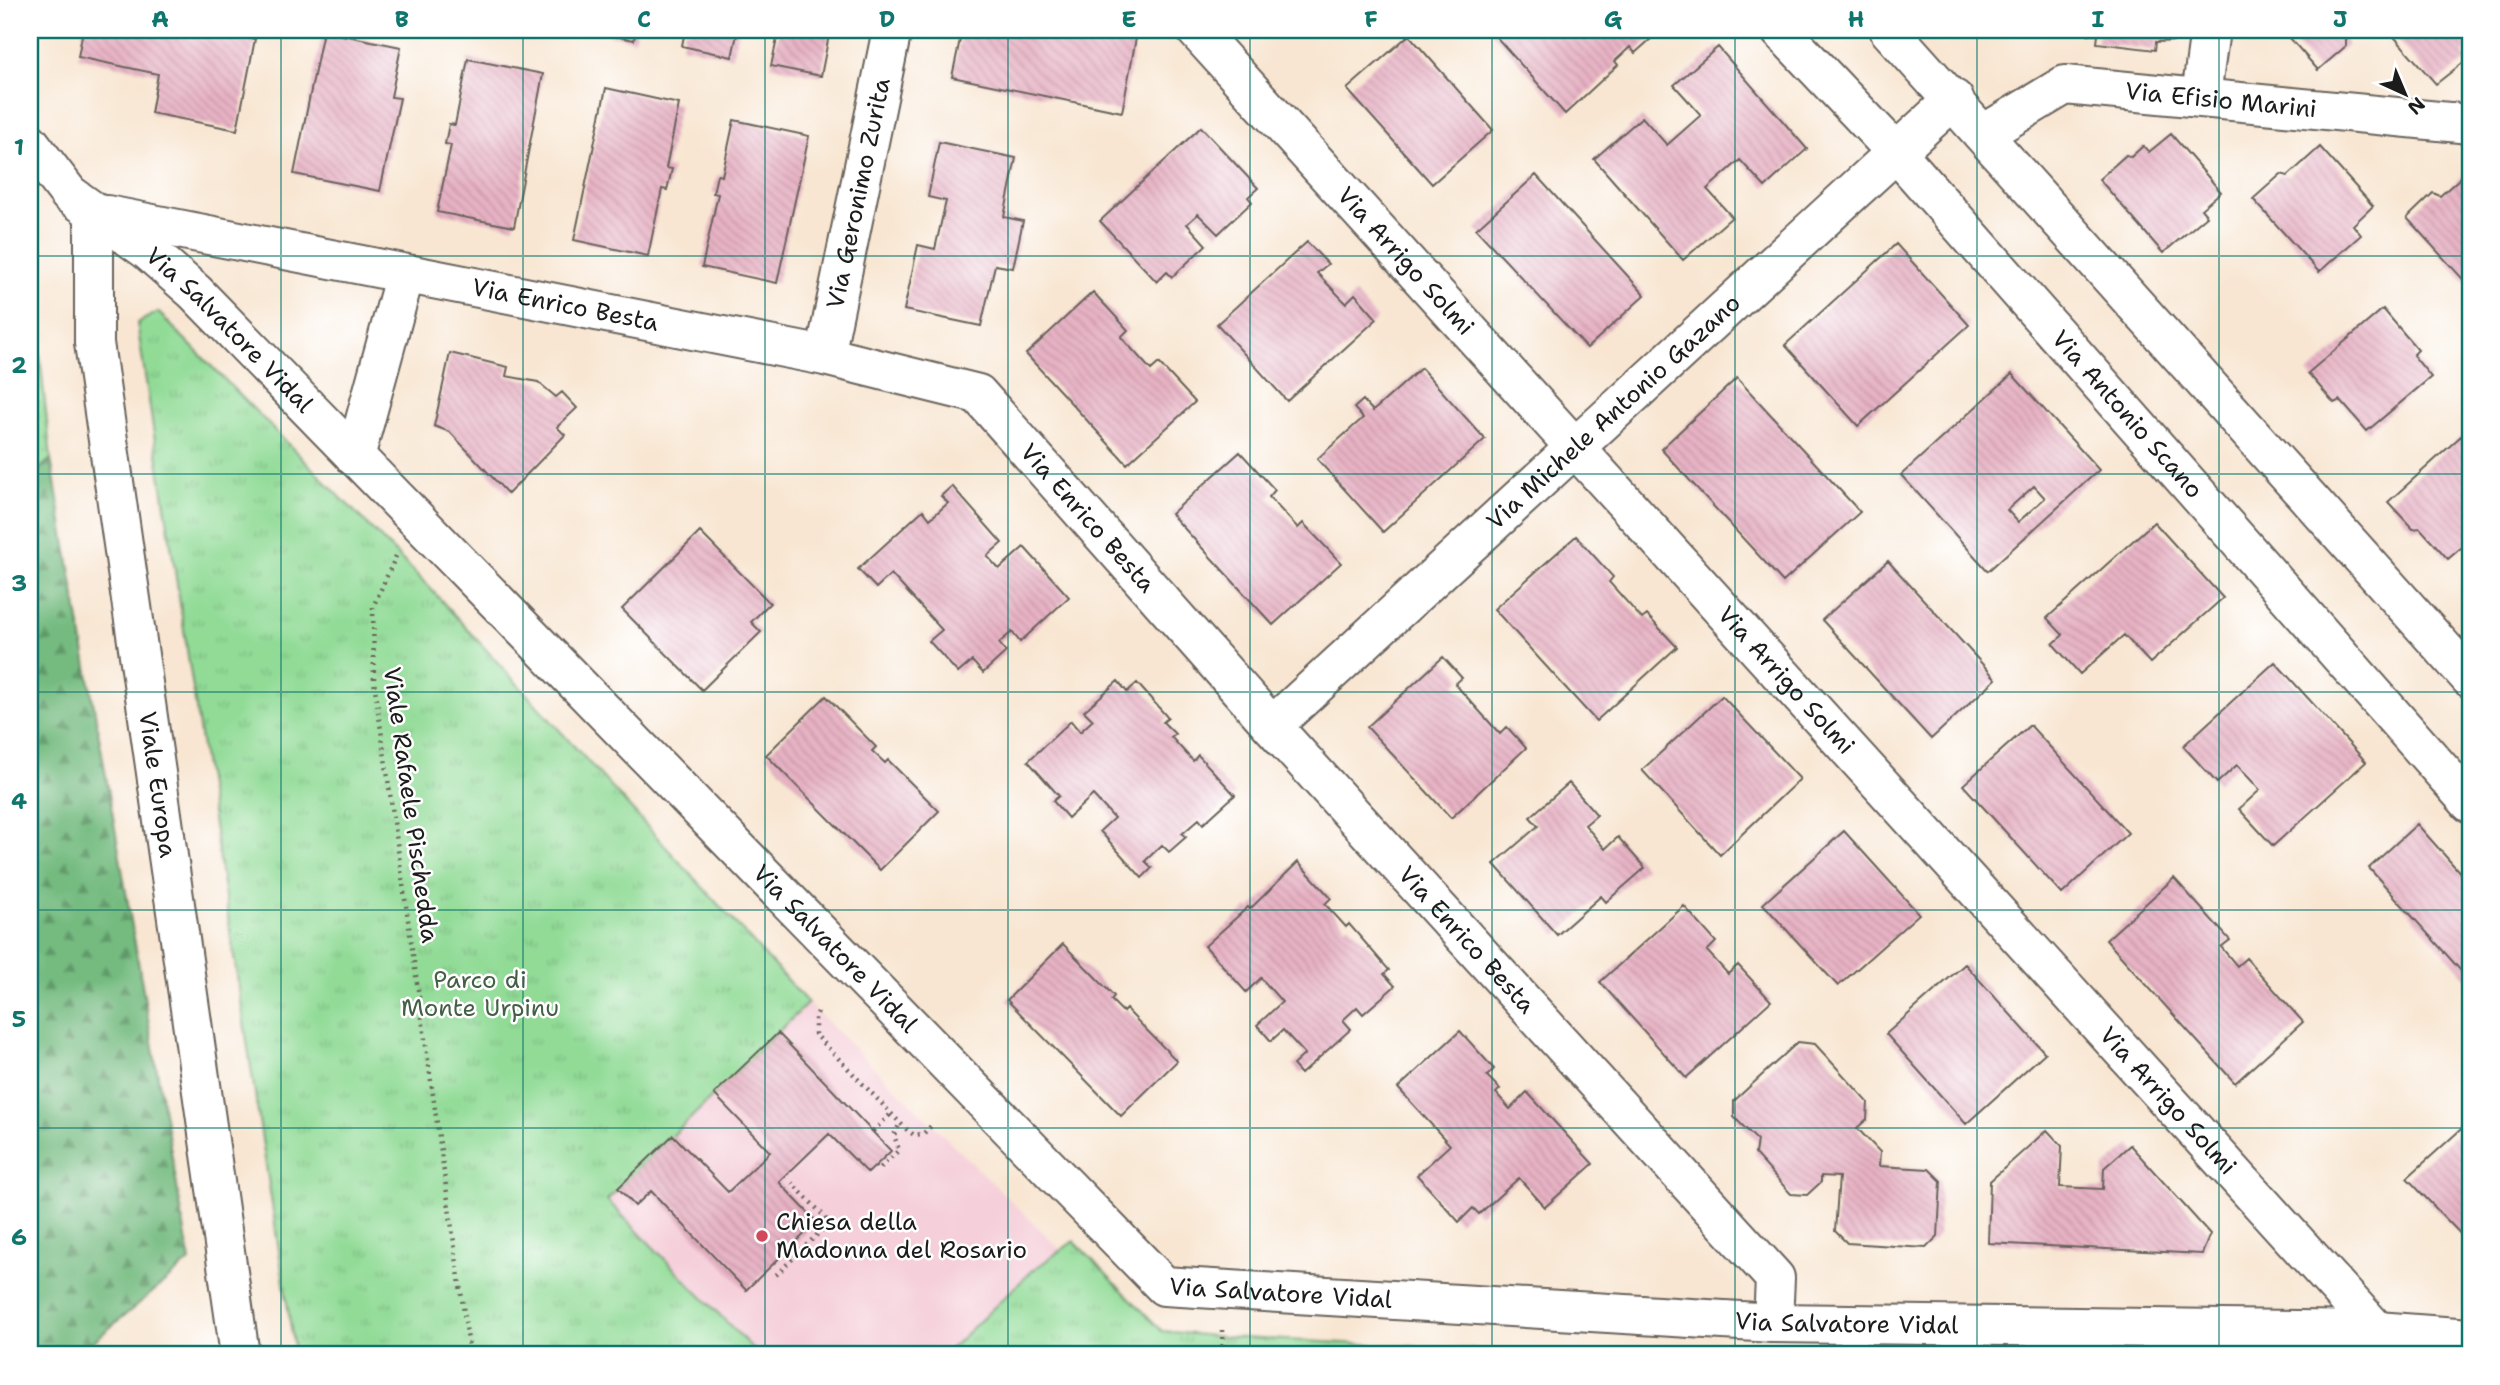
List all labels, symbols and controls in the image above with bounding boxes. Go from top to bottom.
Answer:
text: A [151,4,169,34]
text: B [395,4,409,34]
text: C [637,4,651,34]
text: D [879,4,895,34]
text: E [1121,4,1137,34]
text: F [1364,4,1378,34]
text: G [1604,4,1623,34]
text: H [1848,4,1864,34]
text: I [2092,4,2105,34]
text: J [2333,4,2347,34]
north arrow [2370,60,2440,130]
street label: Via Geronimo Zurita [819,75,898,312]
street label: Via Efisio Marini [2124,75,2318,125]
text: N [2402,92,2431,120]
text: 1 [14,132,24,162]
street label: Via Arrigo Solmi [1330,180,1481,342]
street label: Via Salvatore Vidal [139,240,321,420]
street label: Via Enrico Besta [469,271,661,339]
street label: Via Michele Antonio Gazano [1480,287,1747,537]
street label: Via Antonio Scano [2044,323,2210,505]
text: 2 [11,350,27,380]
street label: Via Enrico Besta [1013,437,1163,600]
text: 3 [11,568,27,598]
street label: Via Arrigo Solmi [1710,599,1862,761]
street label: Viale Rafaele Pischedda [376,665,446,945]
street label: Viale Europa [131,709,184,860]
text: 4 [11,786,27,816]
street label: Via Salvatore Vidal [746,857,925,1040]
street label: Via Enrico Besta [1391,859,1542,1021]
park label: Parco di Monte Urpinu [401,964,559,1024]
text: 5 [12,1004,26,1034]
street label: Via Arrigo Solmi [2092,1020,2244,1182]
place label: Chiesa della Madonna del Rosario [776,1206,1027,1266]
text: 6 [11,1222,27,1252]
marker: Chiesa della Madonna del Rosario [754,1228,770,1244]
street label: Via Salvatore Vidal [1168,1270,1394,1316]
street label: Via Salvatore Vidal [1734,1305,1959,1341]

